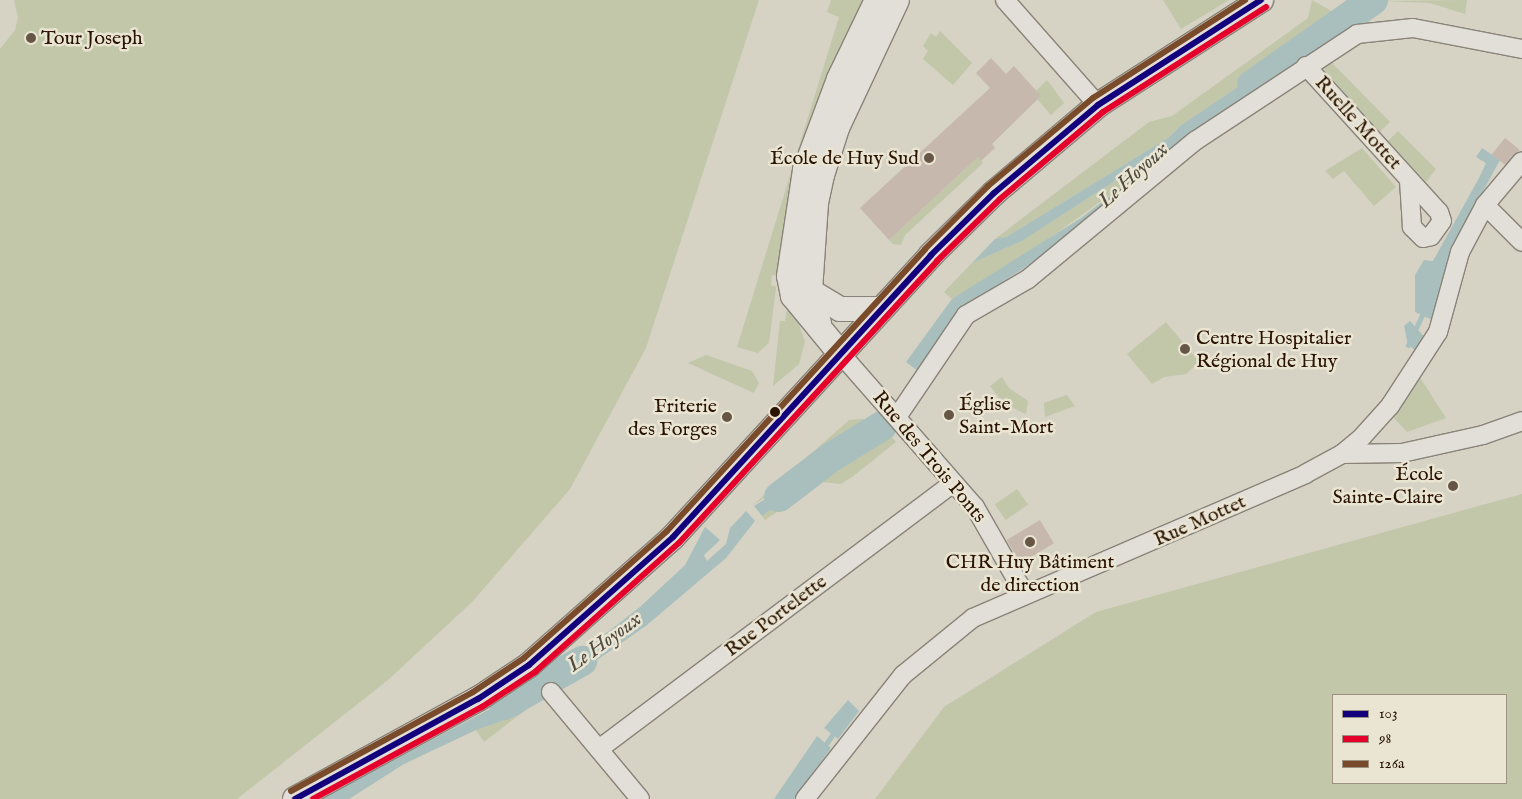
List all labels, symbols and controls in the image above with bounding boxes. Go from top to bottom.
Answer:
place label: Tour Joseph [41,26,143,50]
marker: Tour Joseph [25,32,37,44]
street label: Ruelle Mottet [1310,71,1406,175]
water label: Le Hoyoux [1094,138,1174,214]
place label: École de Huy Sud [770,146,919,170]
marker: École de Huy Sud [923,152,935,164]
place label: Centre Hospitalier Régional de Huy [1196,326,1351,373]
marker: Centre Hospitalier Régional de Huy [1178,342,1192,356]
street label: Rue des Trois Ponts [867,386,991,528]
place label: Église Saint-Mort [959,392,1054,439]
place label: Friterie des Forges [628,394,717,441]
unlabelled marker [770,407,780,417]
marker: Église Saint-Mort [943,409,955,421]
marker: Friterie des Forges [721,411,733,423]
place label: École Sainte-Claire [1333,462,1443,509]
marker: École Sainte-Claire [1447,480,1459,492]
street label: Rue Mottet [1150,490,1250,552]
marker: CHR Huy Bâtiment de direction [1024,536,1036,548]
place label: CHR Huy Bâtiment de direction [946,550,1114,597]
street label: Rue Portelette [720,570,832,662]
water label: Le Hoyoux [563,608,647,678]
legend [1332,694,1507,784]
text: 103 [1379,704,1398,723]
text: 98 [1379,729,1391,748]
text: 126a [1379,754,1404,773]

